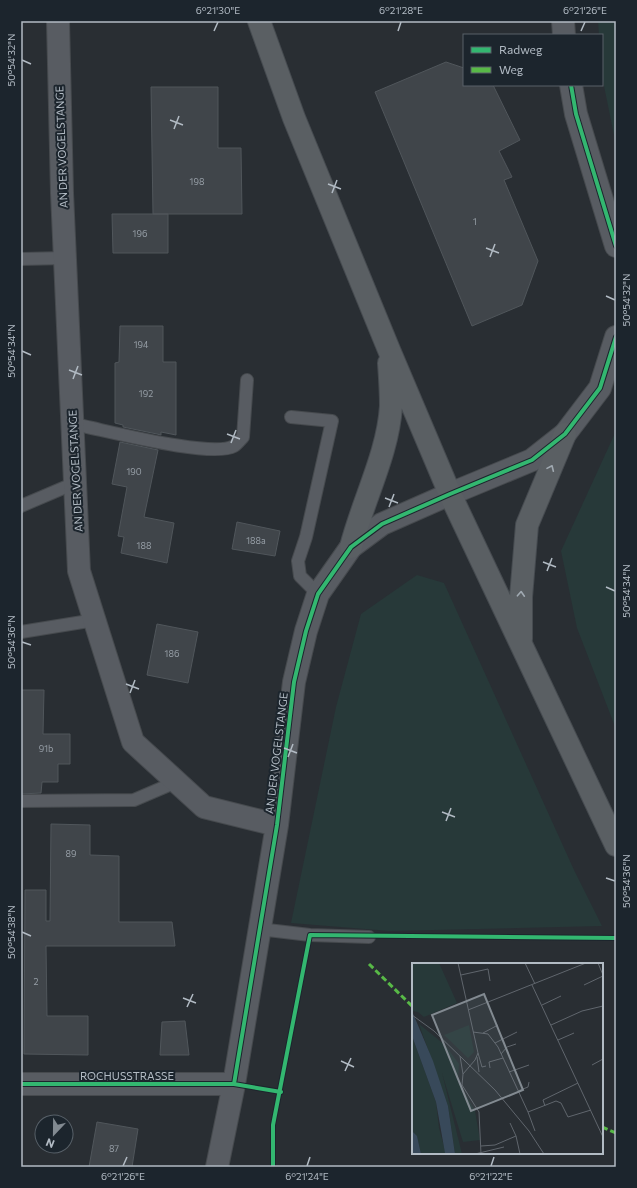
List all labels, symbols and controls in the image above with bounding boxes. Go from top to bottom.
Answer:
text: 6°21'30"E [196,4,240,16]
text: 6°21'28"E [379,4,423,16]
text: 6°21'26"E [563,4,607,16]
text: 50°54'32"N [5,33,17,87]
legend [463,34,603,86]
text: Radweg [499,42,543,56]
text: Weg [499,62,524,76]
street label: AN DER VOGELSTANGE [52,86,70,208]
house number: 198 [190,176,204,187]
house number: 1 [473,216,477,227]
house number: 196 [133,228,147,239]
text: 50°54'32"N [620,273,632,327]
text: 50°54'34"N [5,324,17,378]
house number: 194 [134,339,149,350]
house number: 192 [139,388,153,399]
street label: AN DER VOGELSTANGE [65,410,85,532]
one-way arrow [546,465,554,472]
house number: 190 [126,466,142,477]
house number: 188a [246,535,266,546]
house number: 188 [137,540,151,551]
text: 50°54'34"N [620,564,632,618]
one-way arrow [517,591,525,597]
text: 50°54'36"N [5,615,17,669]
house number: 186 [165,648,179,659]
street label: AN DER VOGELSTANGE [262,692,290,814]
house number: 91b [39,743,53,754]
house number: 89 [66,848,76,859]
text: 50°54'36"N [620,854,632,908]
text: 50°54'38"N [5,905,17,959]
inset map [412,963,603,1154]
house number: 2 [34,976,39,987]
street label: ROCHUSSTRASSE [80,1069,174,1082]
north arrow [34,1114,74,1154]
text: N [44,1136,56,1151]
house number: 87 [109,1143,119,1154]
text: 6°21'26"E [101,1170,145,1182]
text: 6°21'24"E [285,1170,329,1182]
text: 6°21'22"E [469,1170,513,1182]

